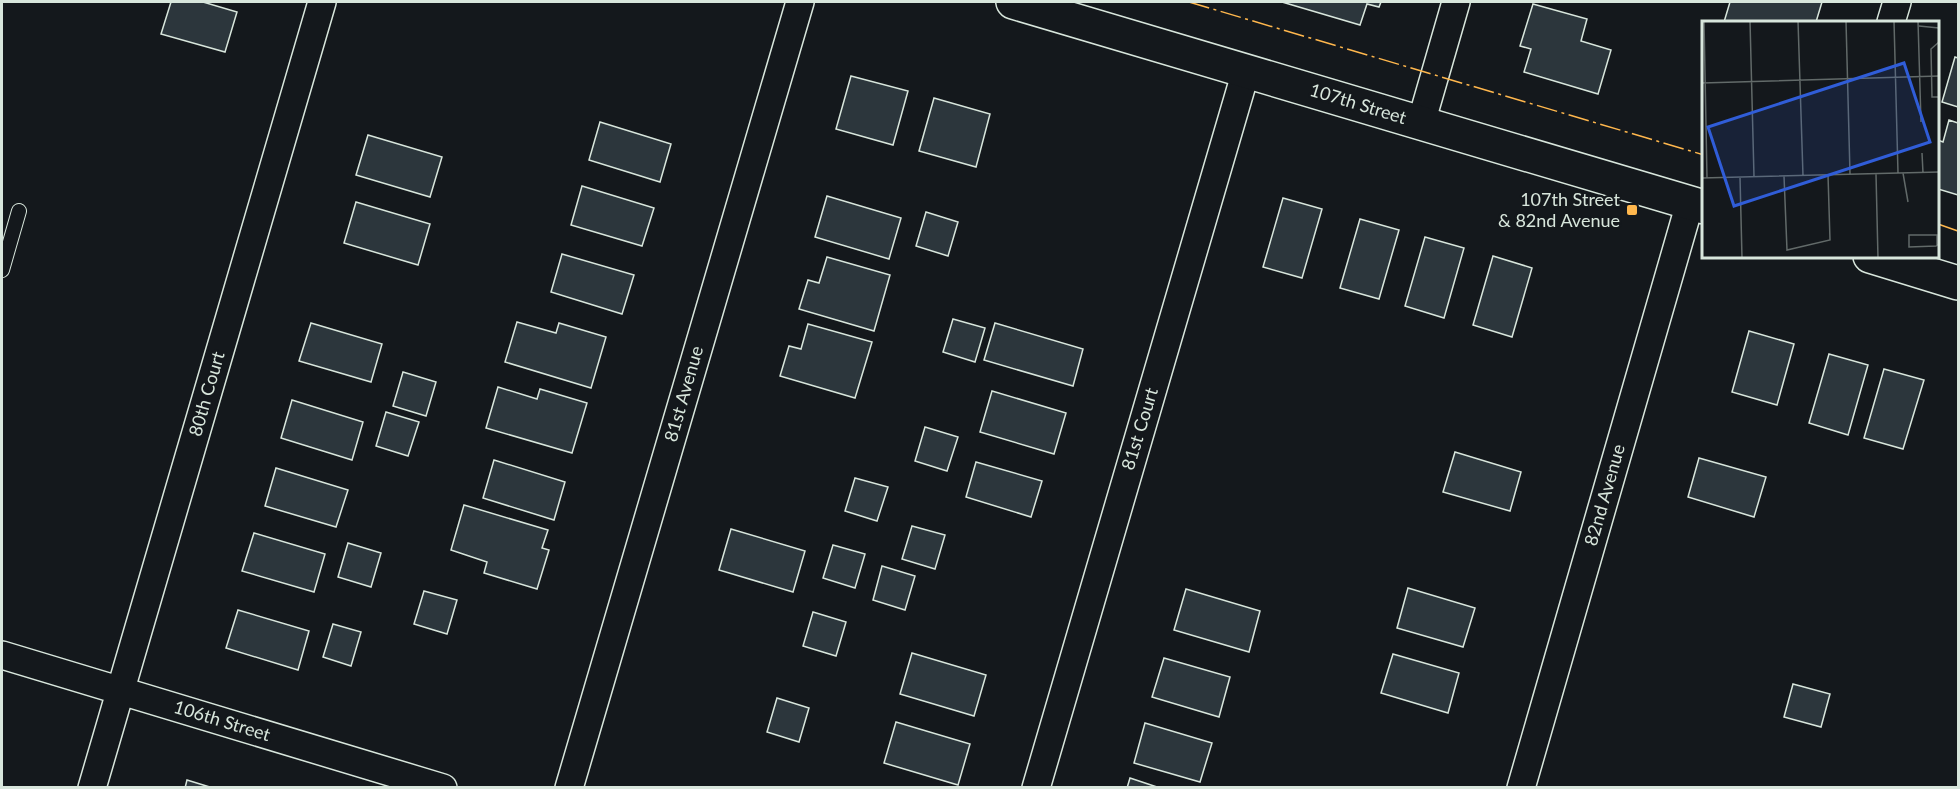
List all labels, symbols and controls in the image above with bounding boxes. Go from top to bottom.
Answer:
inset map [1702,21,1939,258]
street label: 107th Street [1307,78,1410,128]
place label: 107th Street & 82nd Avenue [1498,188,1621,231]
marker: 107th Street & 82nd Avenue [1625,203,1639,217]
street label: 81st Avenue [659,343,707,444]
street label: 80th Court [183,348,229,439]
street label: 81st Court [1116,384,1162,472]
street label: 82nd Avenue [1579,441,1629,548]
street label: 106th Street [171,695,274,745]

